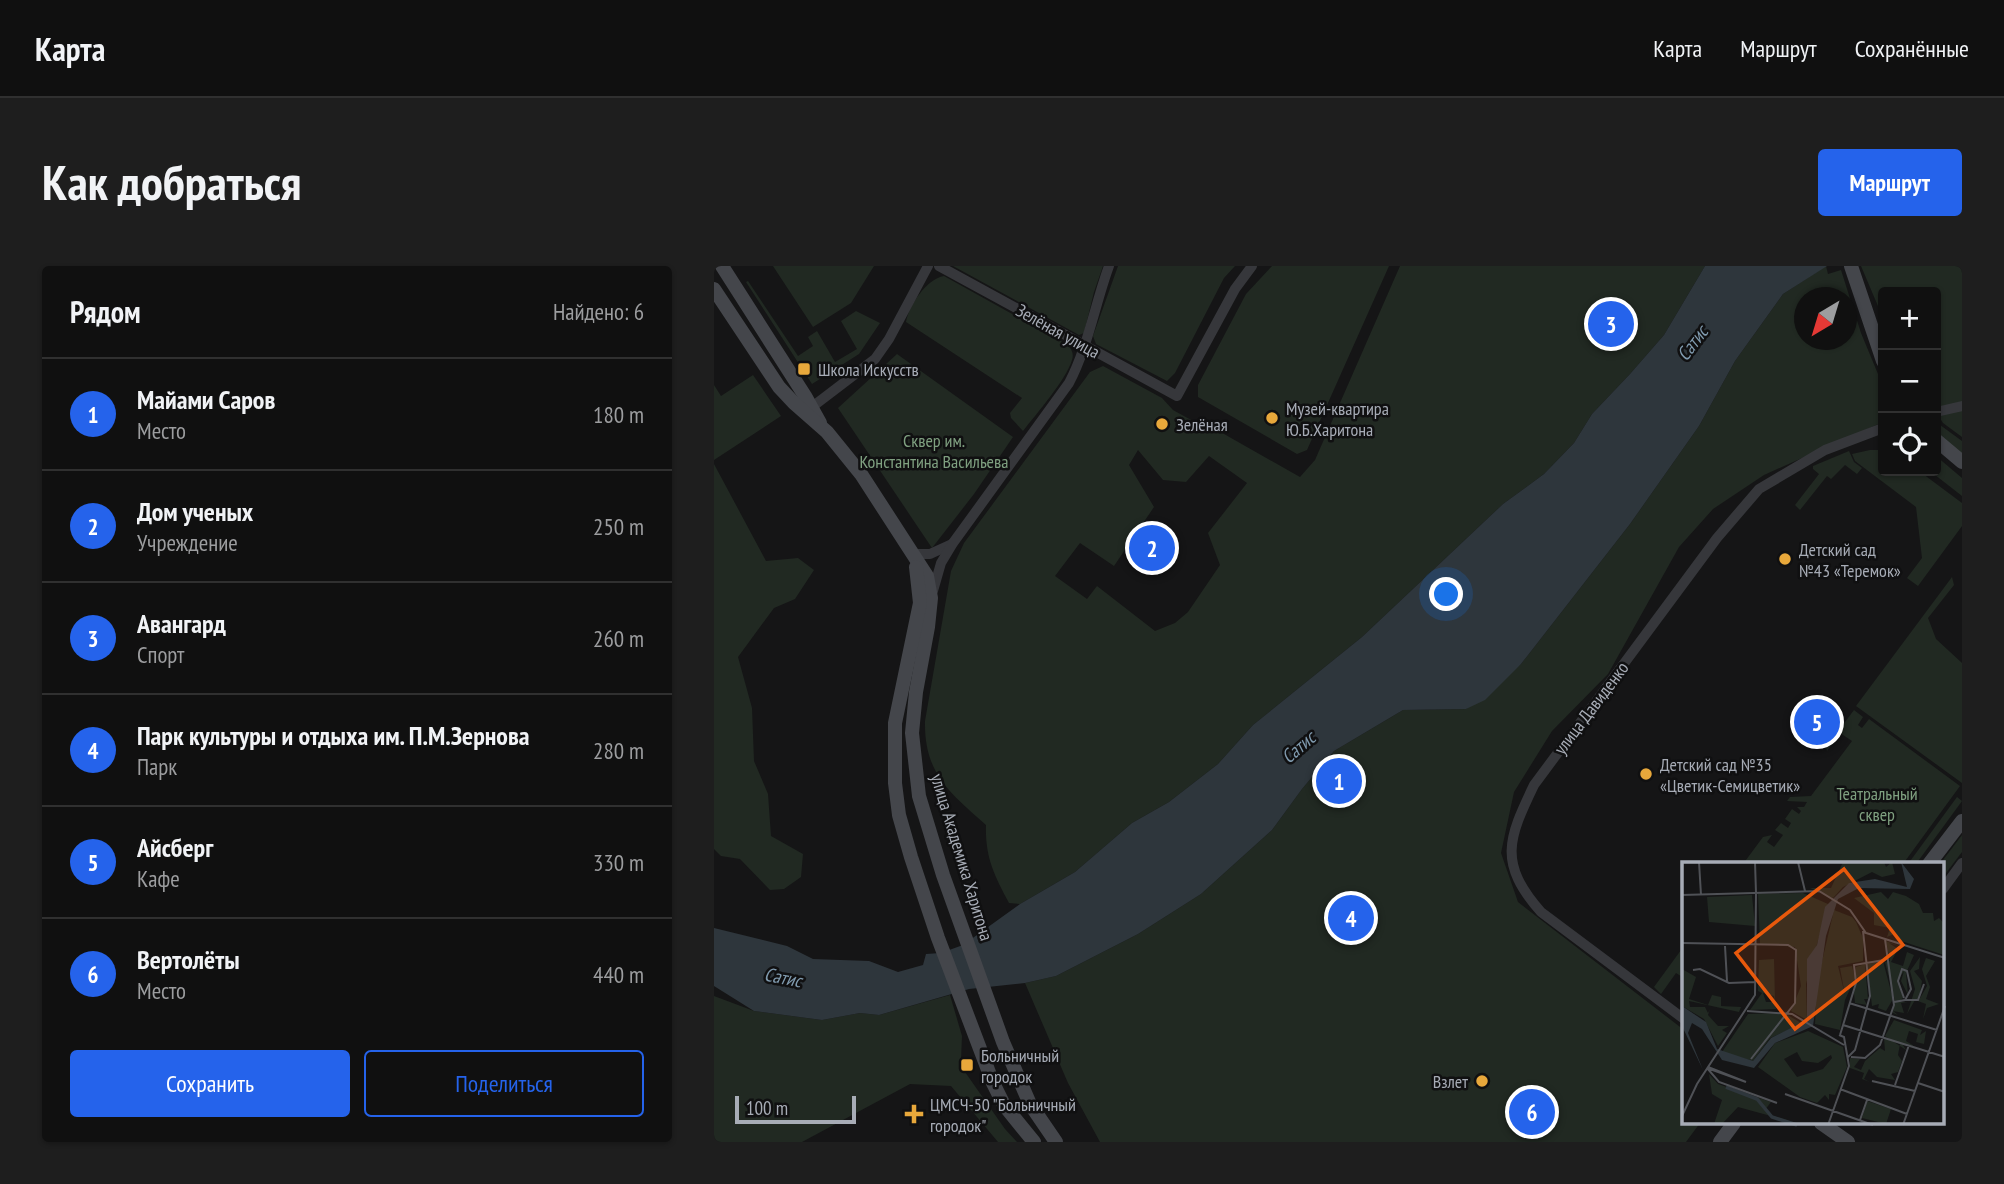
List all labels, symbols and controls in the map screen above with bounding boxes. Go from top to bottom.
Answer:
text: Карта [35,27,105,70]
text: Карта [1653,33,1702,64]
text: Маршрут [1740,33,1817,64]
text: Сохранённые [1855,33,1969,64]
button: Маршрут [1818,149,1962,216]
text: Как добраться [42,150,301,214]
north arrow [1794,287,1857,350]
map controls [1878,287,1941,476]
button: + [1878,287,1941,350]
text: Рядом [70,292,141,331]
text: Найдено: 6 [553,297,644,326]
pin: 3 [1588,298,1634,350]
street label: Зелёная улица [1012,299,1104,363]
water label: Сатис [1671,319,1714,365]
button: − [1878,350,1941,413]
place label: Школа Искусств [818,358,919,381]
marker: Школа Искусств [796,361,812,377]
text: Майами Саров [137,383,275,416]
place label: Музей-квартира Ю.Б.Харитона [1286,397,1389,441]
text: 1 [88,400,99,429]
text: 180 m [593,400,644,429]
marker: Музей-квартира Ю.Б.Харитона [1264,410,1280,426]
place label: Зелёная [1176,413,1228,436]
button: locate [1878,413,1941,476]
text: Место [137,416,186,445]
marker: Зелёная [1154,416,1170,432]
park label: Сквер им. Константина Васильева [860,429,1008,473]
text: Дом ученых [137,495,253,528]
text: 2 [88,512,99,541]
text: 250 m [593,512,644,541]
pin: 2 [1129,522,1175,574]
text: Учреждение [137,528,238,557]
place label: Детский сад №43 «Теремок» [1799,538,1901,582]
marker: Детский сад №43 «Теремок» [1777,551,1793,567]
your location [1429,577,1463,611]
text: Авангард [137,607,226,640]
text: 3 [88,624,99,653]
text: 260 m [593,624,644,653]
text: Спорт [137,640,184,669]
street label: улица Давиденко [1549,657,1633,759]
pin: 5 [1794,696,1840,748]
text: Парк культуры и отдыха им. П.М.Зернова [137,719,530,752]
water label: Сатис [1276,724,1322,768]
text: 4 [88,736,99,765]
text: 280 m [593,736,644,765]
text: Парк [137,752,177,781]
place label: Детский сад №35 «Цветик-Семицветик» [1660,753,1800,797]
pin: 1 [1316,755,1362,807]
marker: Детский сад №35 «Цветик-Семицветик» [1638,766,1654,782]
street label: улица Академика Харитона [926,771,998,943]
park label: Театральный сквер [1836,782,1918,826]
text: Айсберг [137,831,213,864]
text: 5 [88,848,99,877]
text: 330 m [593,848,644,877]
inset map [1682,862,1944,1124]
text: Кафе [137,864,180,893]
pin: 4 [1328,892,1374,944]
text: Вертолёты [137,943,240,976]
text: 6 [88,960,99,989]
text: 440 m [593,960,644,989]
water label: Сатис [762,962,806,993]
text: Место [137,976,186,1005]
place label: Больничный городок [981,1044,1059,1088]
button: Сохранить [70,1050,350,1117]
button: Поделиться [364,1050,644,1117]
marker: Больничный городок [959,1057,975,1073]
place label: Взлет [1433,1070,1468,1093]
marker: Взлет [1474,1073,1490,1089]
pin: 6 [1509,1086,1555,1138]
scale bar [735,1093,856,1125]
place label: ЦМСЧ-50 "Больничный городок" [930,1093,1076,1137]
text: 100 m [746,1096,788,1120]
marker: ЦМСЧ-50 "Больничный городок" [904,1104,924,1124]

